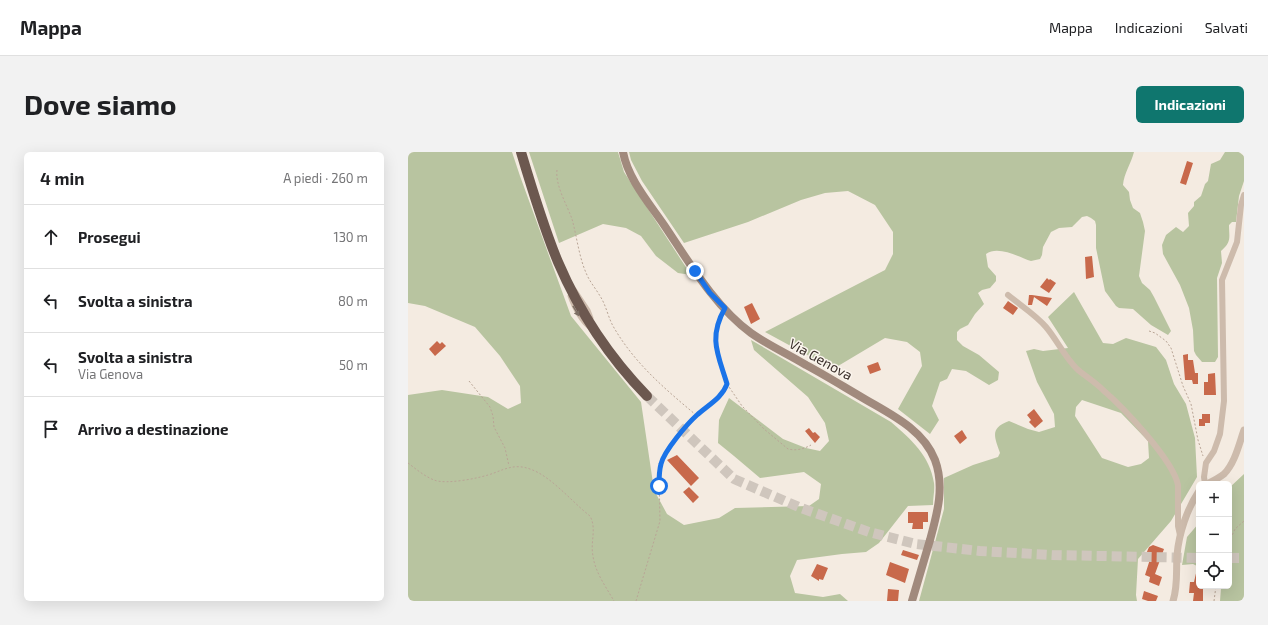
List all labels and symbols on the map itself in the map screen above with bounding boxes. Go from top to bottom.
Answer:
route end [686,262,704,280]
one-way arrow [573,305,580,317]
street label: Via Genova [786,335,856,383]
route start [650,477,668,495]

